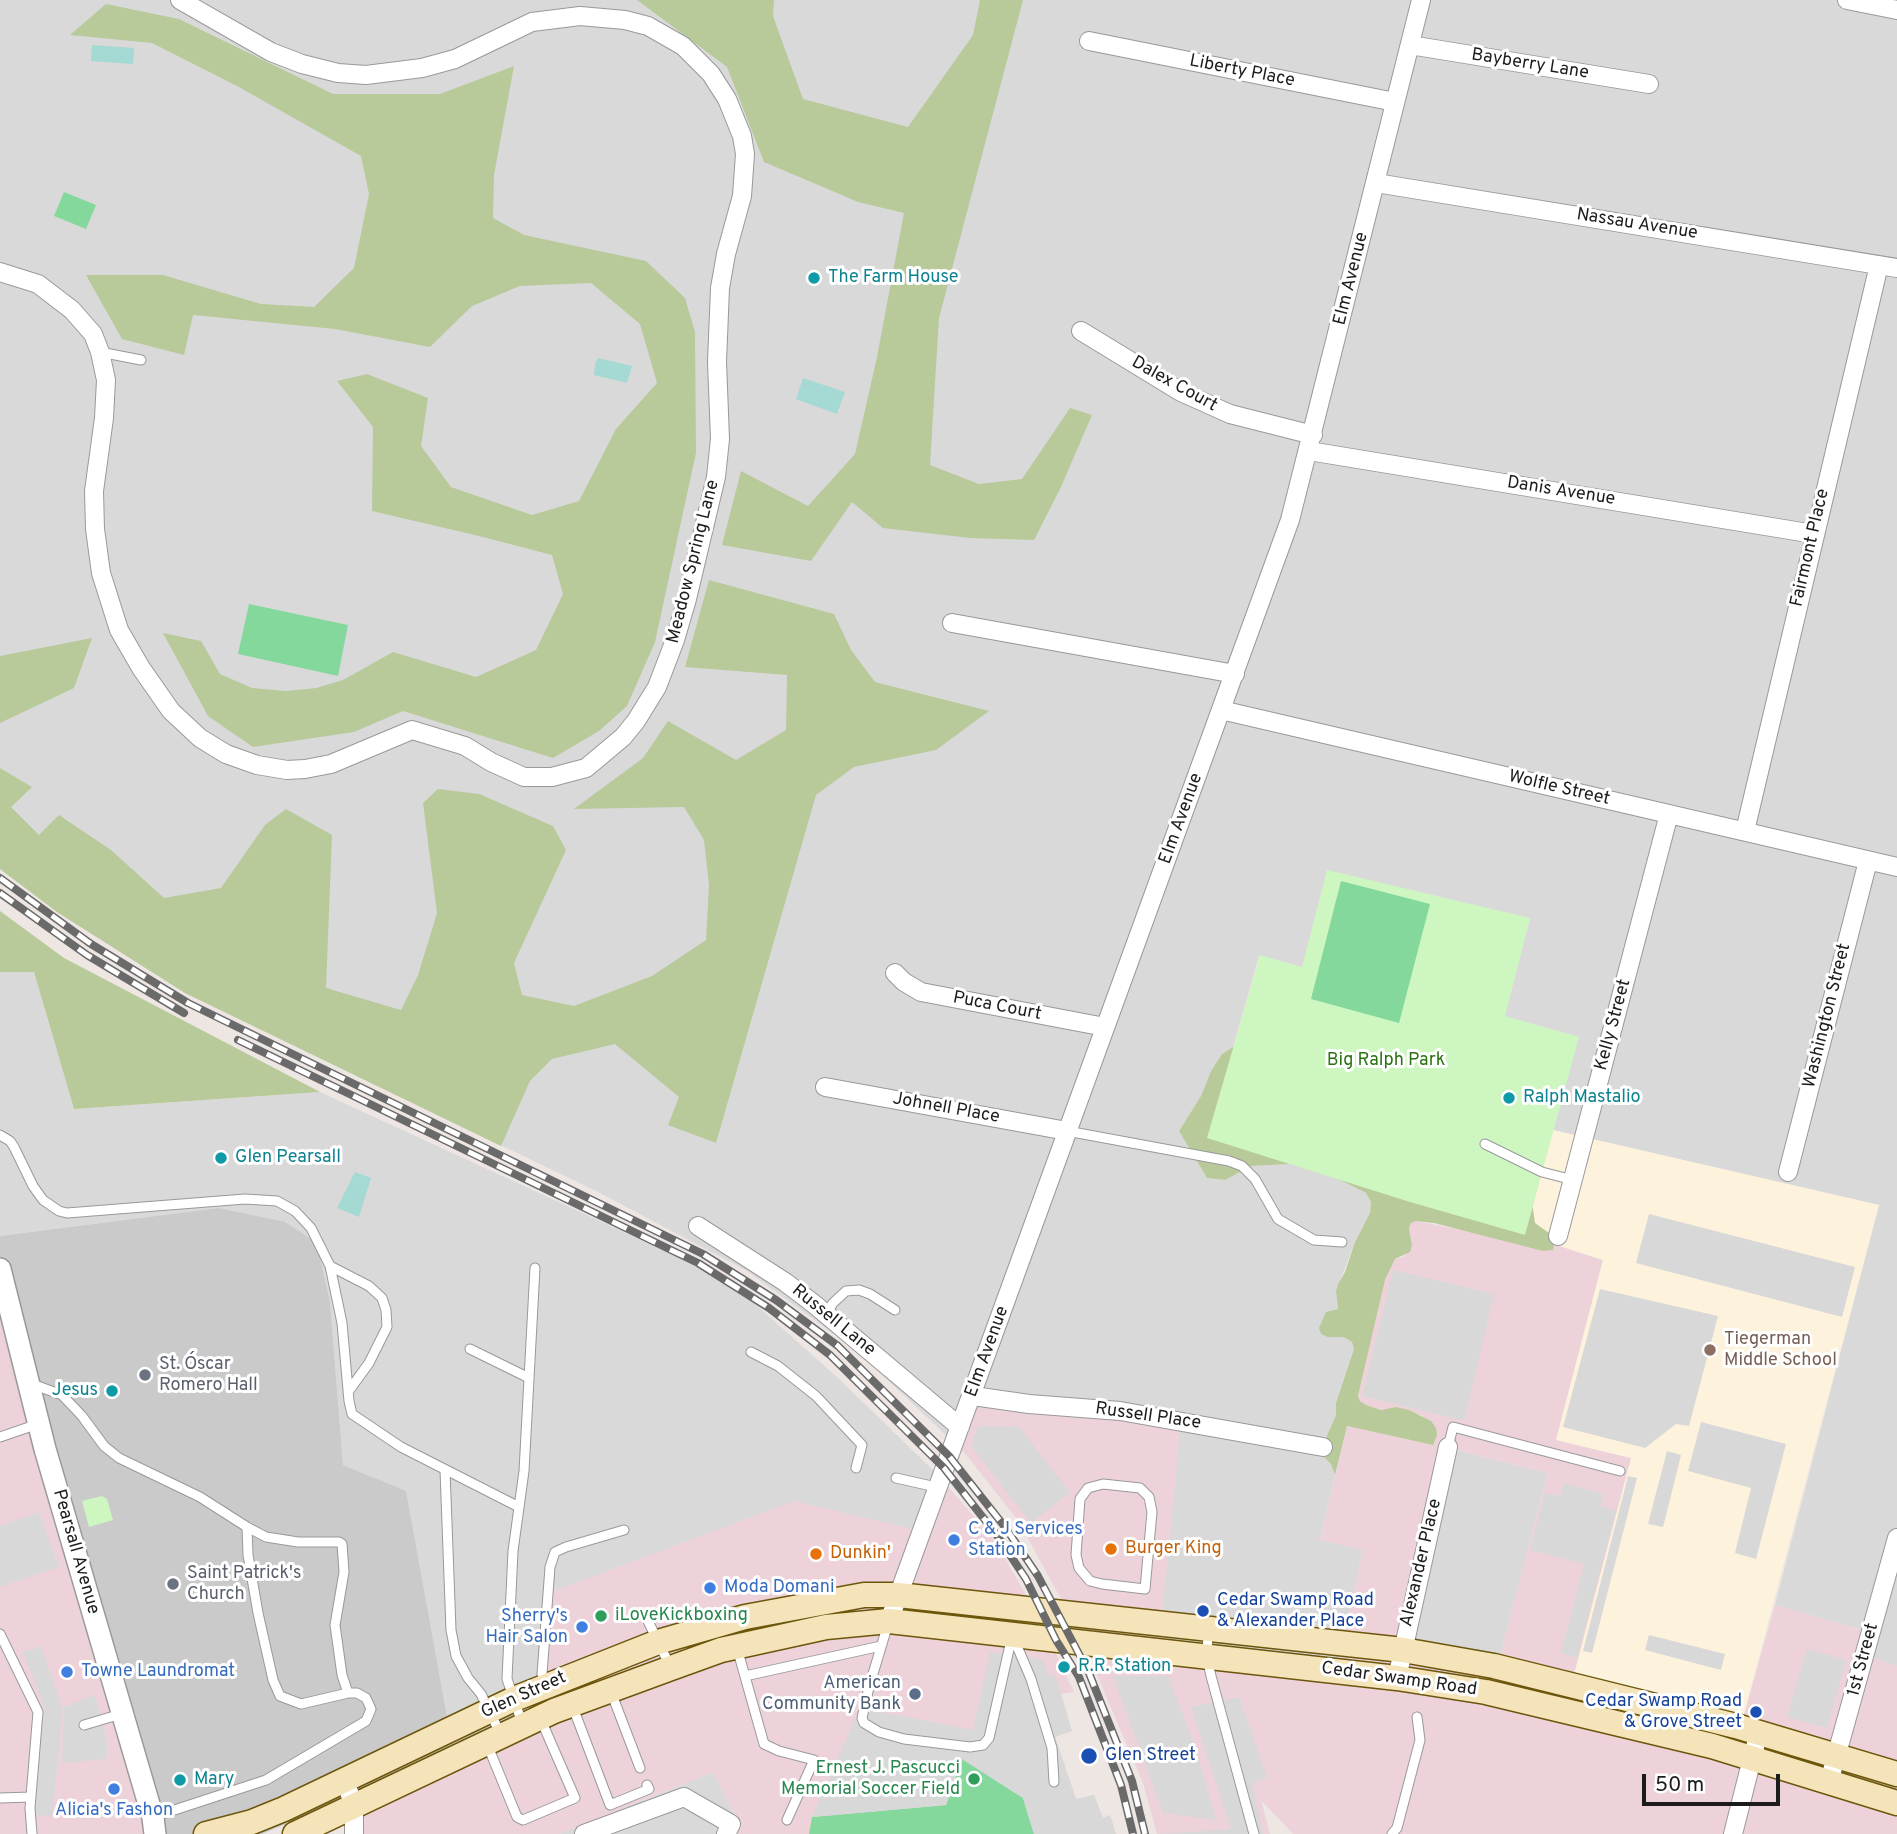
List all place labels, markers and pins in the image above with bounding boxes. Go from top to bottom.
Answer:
place label: The Farm House [828,267,958,289]
marker: The Farm House [806,270,822,286]
place label: Ralph Mastalio [1523,1087,1641,1109]
marker: Ralph Mastalio [1501,1090,1517,1106]
place label: Glen Pearsall [235,1147,341,1169]
marker: Glen Pearsall [213,1150,229,1166]
place label: Tiegerman Middle School [1724,1329,1837,1372]
marker: Tiegerman Middle School [1702,1342,1718,1358]
place label: St. Óscar Romero Hall [159,1354,258,1396]
marker: St. Óscar Romero Hall [137,1367,153,1383]
place label: Jesus [52,1380,98,1402]
marker: Jesus [104,1383,120,1399]
place label: C & J Services Station [968,1519,1083,1562]
marker: C & J Services Station [946,1532,962,1548]
place label: Burger King [1125,1538,1222,1560]
marker: Burger King [1103,1541,1119,1557]
place label: Dunkin' [830,1543,891,1565]
marker: Dunkin' [808,1546,824,1562]
place label: Saint Patrick's Church [187,1563,301,1606]
marker: Saint Patrick's Church [165,1576,181,1592]
place label: Moda Domani [724,1577,834,1599]
marker: Moda Domani [702,1580,718,1596]
place label: Cedar Swamp Road & Alexander Place [1217,1590,1374,1632]
marker: Cedar Swamp Road & Alexander Place [1195,1603,1211,1619]
place label: iLoveKickboxing [615,1605,748,1627]
place label: Sherry's Hair Salon [486,1606,568,1648]
marker: iLoveKickboxing [593,1608,609,1624]
marker: Sherry's Hair Salon [574,1619,590,1635]
place label: R.R. Station [1078,1656,1171,1678]
marker: R.R. Station [1056,1659,1072,1675]
place label: Towne Laundromat [81,1661,235,1683]
marker: Towne Laundromat [59,1664,75,1680]
place label: American Community Bank [762,1673,901,1716]
marker: American Community Bank [907,1686,923,1702]
place label: Cedar Swamp Road & Grove Street [1585,1691,1742,1734]
marker: Cedar Swamp Road & Grove Street [1748,1704,1764,1720]
place label: Glen Street [1105,1745,1196,1767]
marker: Glen Street [1079,1746,1099,1766]
place label: Ernest J. Pascucci Memorial Soccer Field [781,1758,960,1800]
place label: Mary [194,1769,234,1791]
marker: Ernest J. Pascucci Memorial Soccer Field [966,1771,982,1787]
marker: Mary [172,1772,188,1788]
marker: Alicia's Fashon [106,1781,122,1797]
place label: Alicia's Fashon [55,1800,173,1822]

